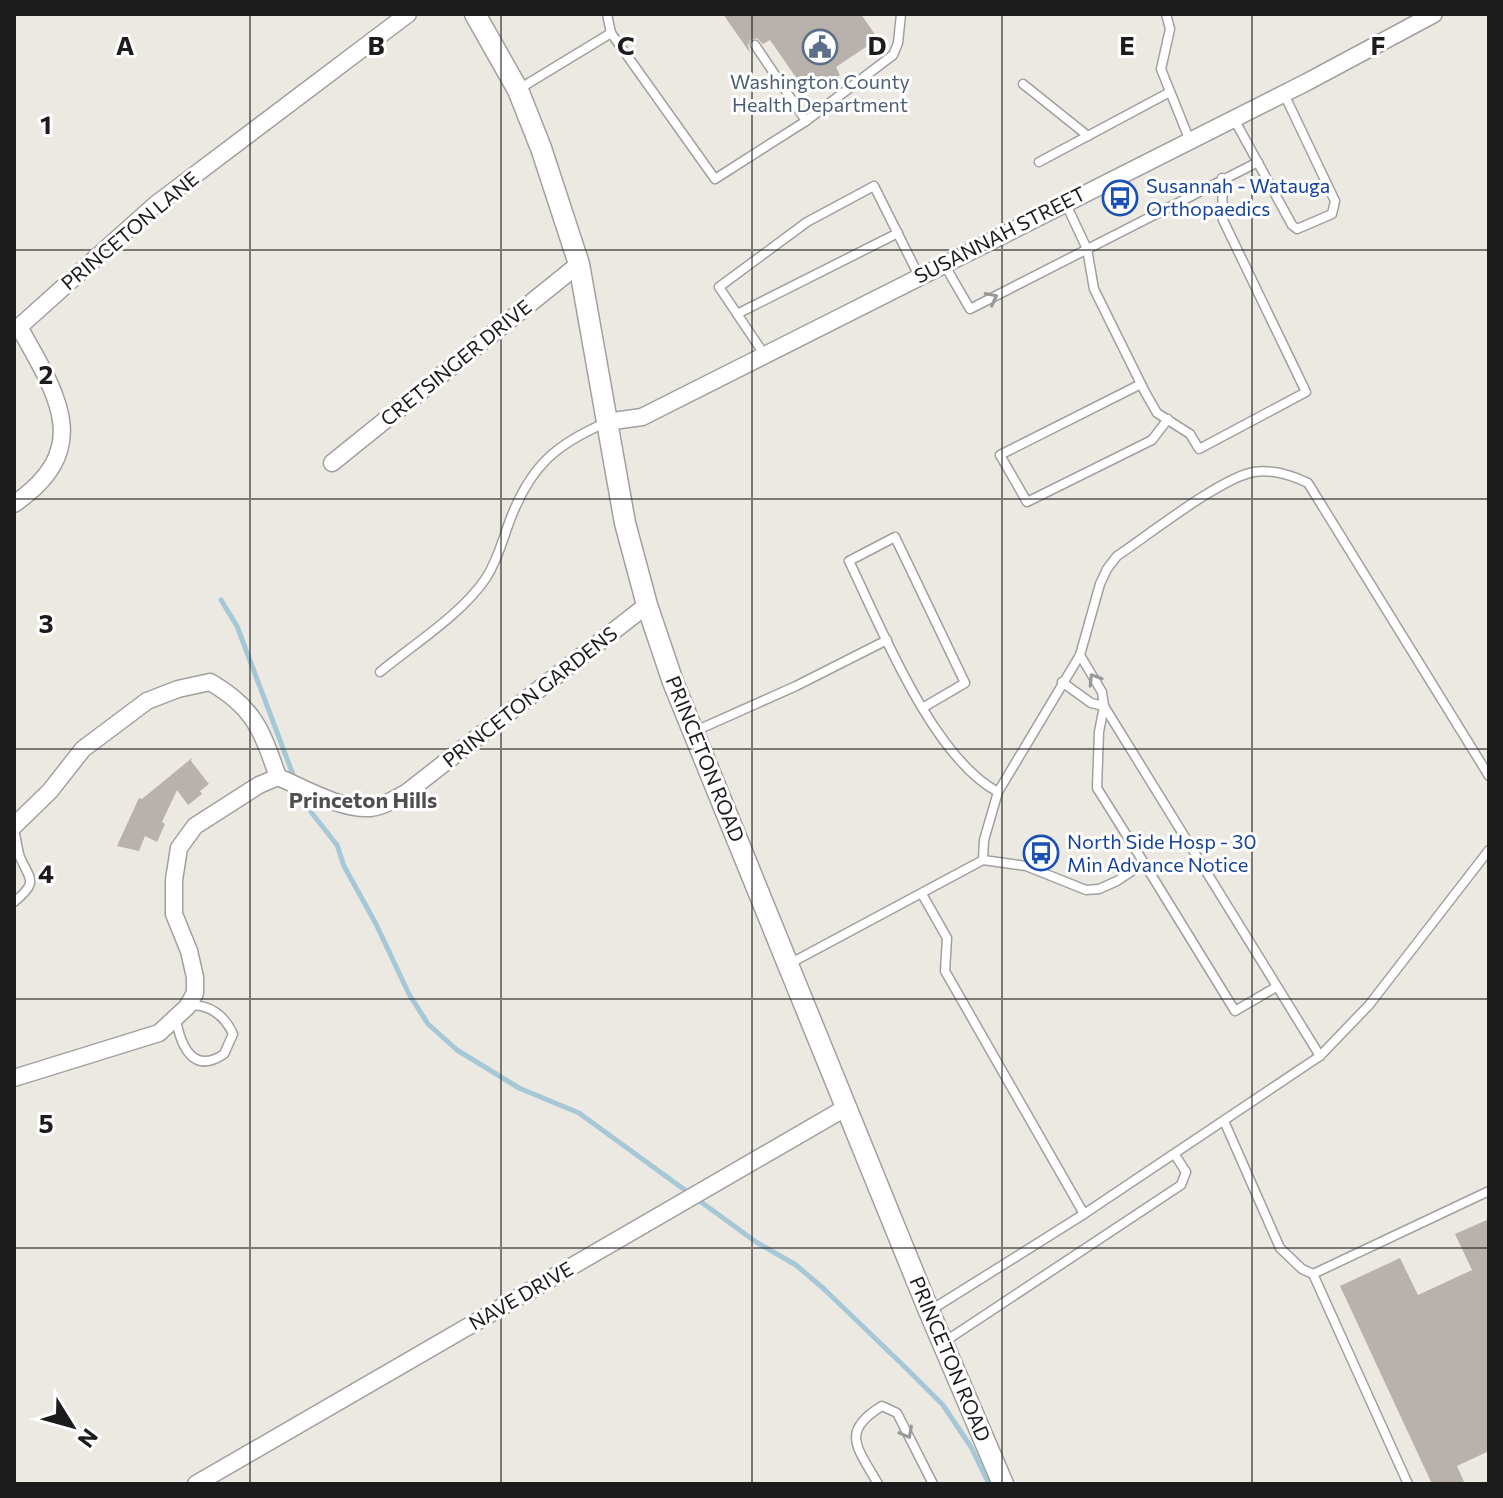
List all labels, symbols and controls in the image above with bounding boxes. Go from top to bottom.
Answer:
public building icon: Washington County Health Department [801,28,839,66]
text: A [116,29,135,60]
text: B [367,29,385,60]
text: C [617,29,635,60]
text: D [867,29,887,60]
text: E [1119,29,1135,60]
text: F [1370,29,1386,60]
place label: Washington County Health Department [730,69,910,116]
text: 1 [40,108,52,139]
street label: PRINCETON LANE [56,166,203,295]
place label: Susannah - Watauga Orthopaedics [1146,173,1330,220]
bus stop icon: Susannah - Watauga Orthopaedics [1101,179,1139,217]
street label: SUSANNAH STREET [910,180,1089,288]
one-way arrow [983,292,998,307]
street label: CRETSINGER DRIVE [375,294,536,430]
text: 2 [39,358,53,389]
text: 3 [38,607,54,638]
street label: PRINCETON GARDENS [437,621,621,772]
street label: PRINCETON ROAD [662,672,750,845]
one-way arrow [1089,674,1104,688]
district label: Princeton Hills [289,786,437,813]
place label: North Side Hosp - 30 Min Advance Notice [1067,829,1257,876]
bus stop icon: North Side Hosp - 30 Min Advance Notice [1022,834,1060,872]
text: 4 [38,857,54,888]
text: 5 [38,1107,54,1138]
street label: NAVE DRIVE [464,1256,577,1335]
street label: PRINCETON ROAD [905,1272,997,1445]
north arrow [32,1386,112,1466]
text: N [73,1424,104,1453]
one-way arrow [897,1424,912,1439]

